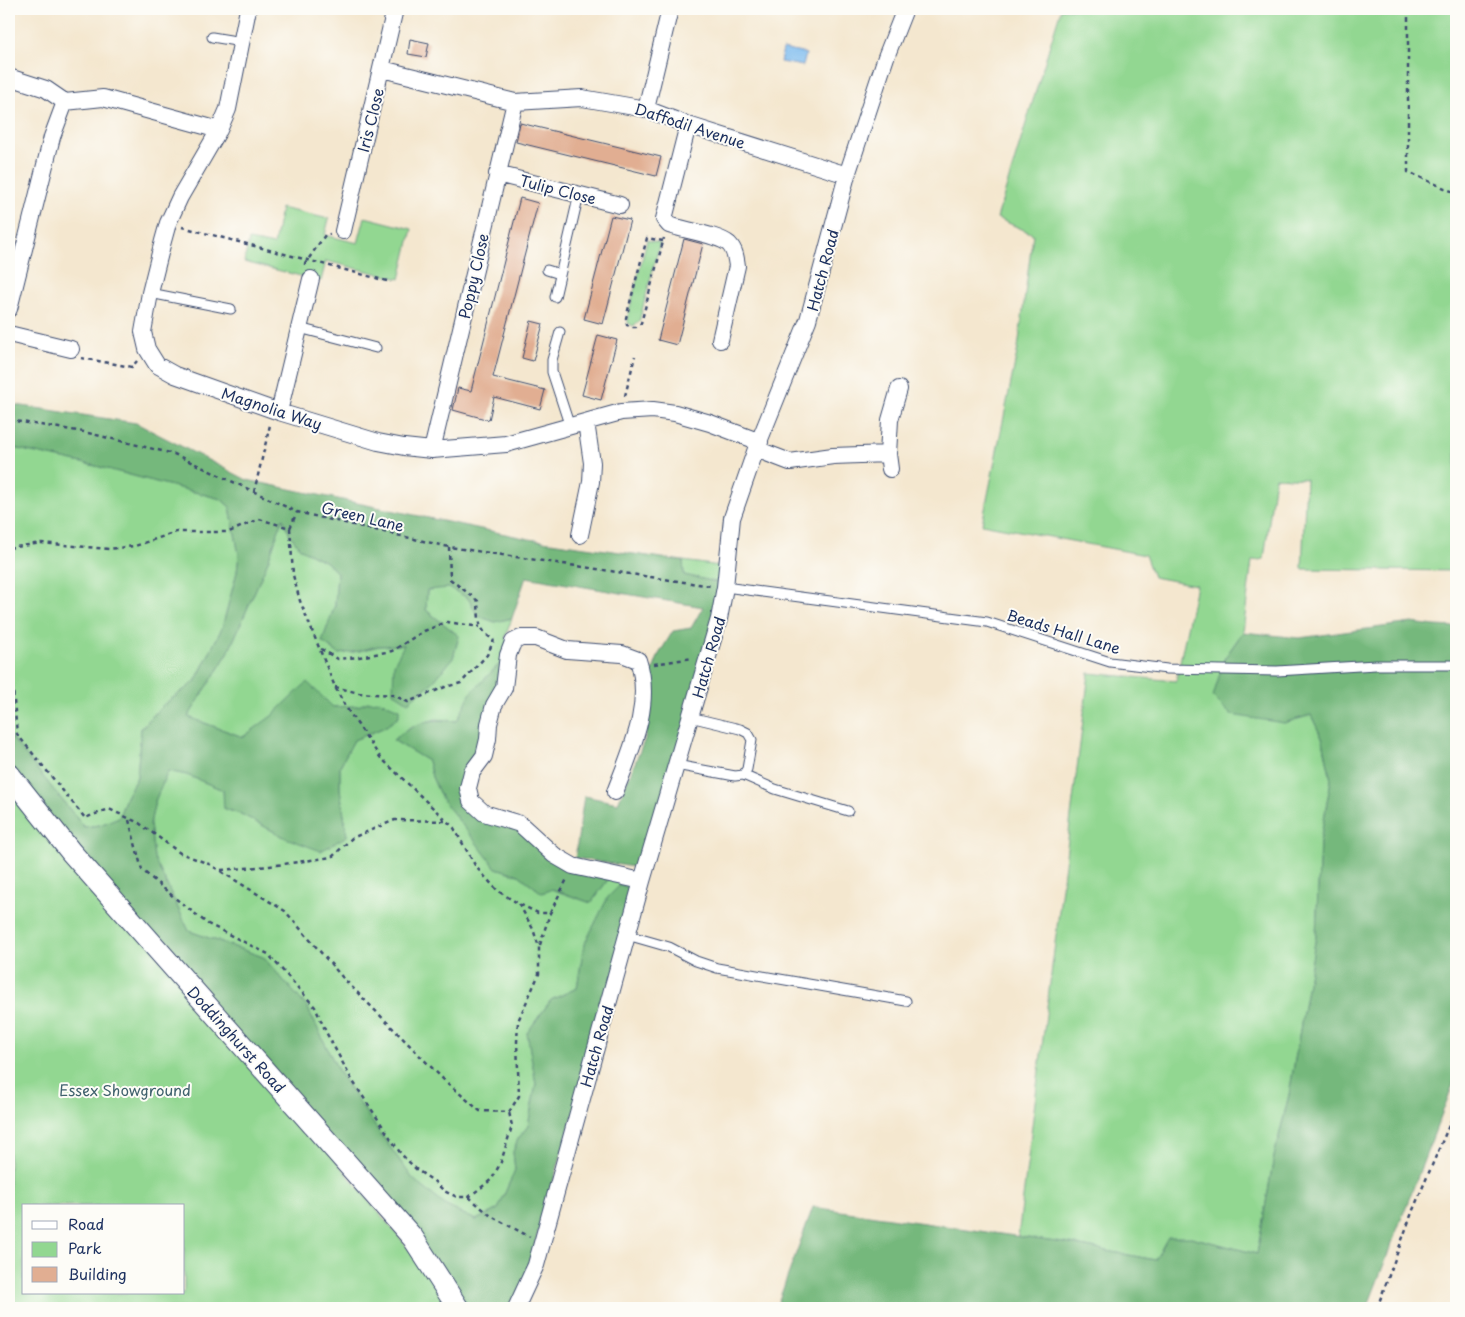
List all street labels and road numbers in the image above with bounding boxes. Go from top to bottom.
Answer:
street label: Iris Close [351,86,389,154]
street label: Daffodil Avenue [632,96,748,154]
street label: Tulip Close [517,168,599,210]
street label: Hatch Road [800,226,844,314]
street label: Poppy Close [452,231,494,321]
street label: Magnolia Way [219,381,325,435]
street label: Green Lane [319,495,407,537]
street label: Beads Hall Lane [1004,603,1124,659]
street label: Hatch Road [685,613,731,701]
street label: Doddinghurst Road [183,980,291,1098]
street label: Hatch Road [573,1002,619,1090]

